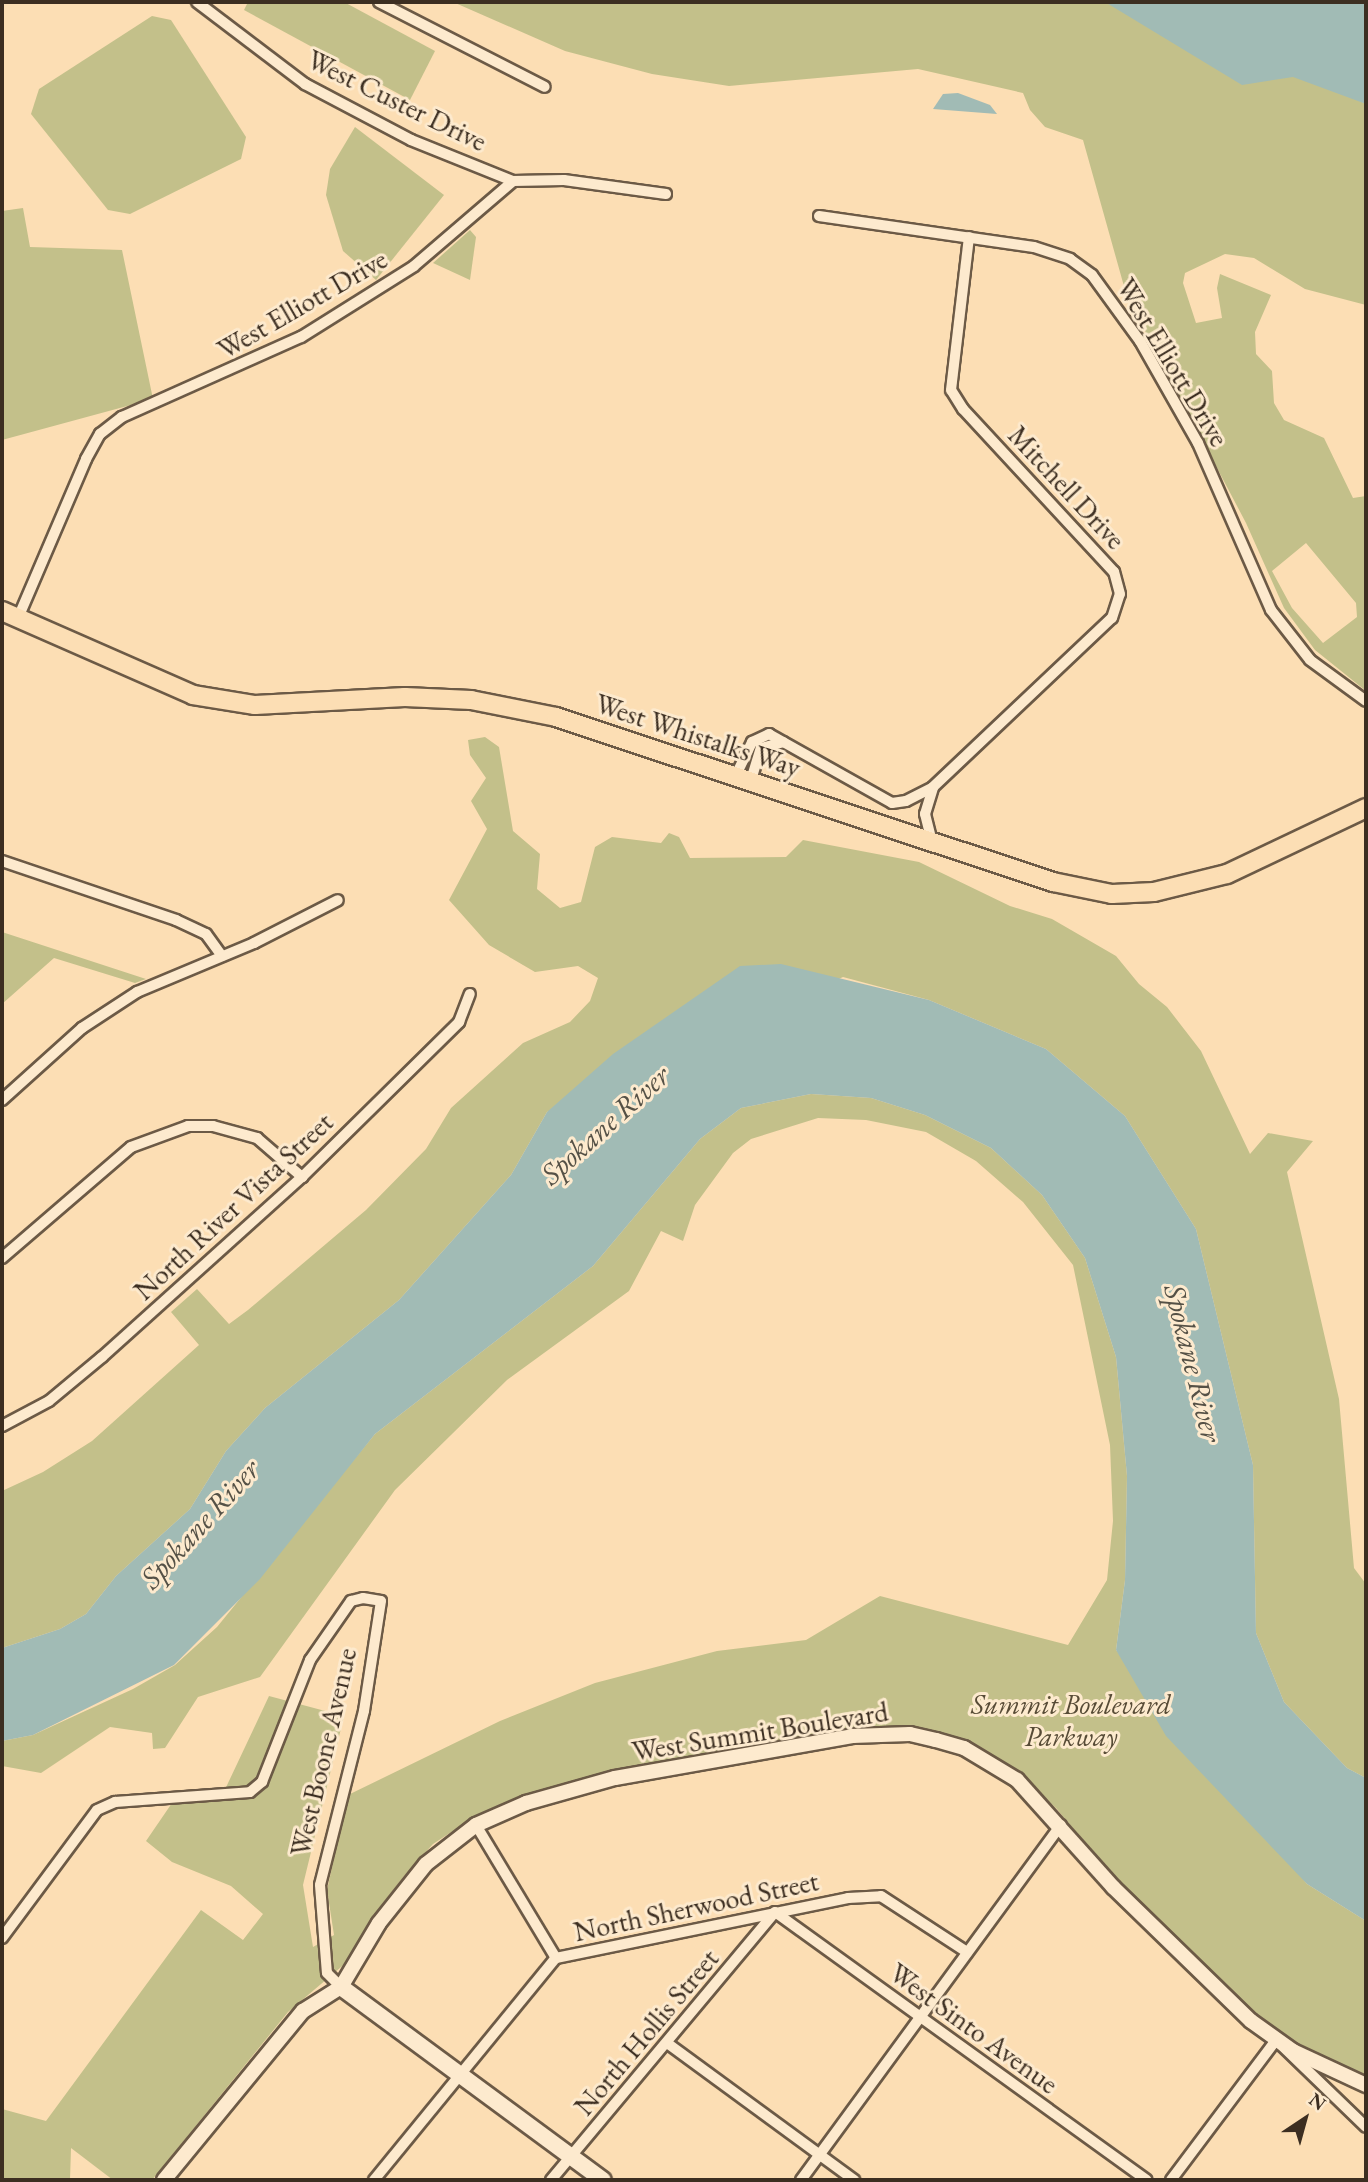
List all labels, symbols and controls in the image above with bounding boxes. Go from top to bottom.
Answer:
street label: West Custer Drive [302,42,492,158]
street label: West Elliott Drive [211,242,393,366]
street label: West Elliott Drive [1110,272,1236,452]
street label: Mitchell Drive [1001,418,1133,556]
street label: West Whistalks Way [591,686,805,784]
water label: Spokane River [533,1058,677,1192]
street label: North River Vista Street [127,1105,339,1307]
water label: Spokane River [1156,1280,1230,1446]
water label: Spokane River [133,1452,267,1596]
street label: West Boone Avenue [283,1644,363,1860]
park label: Summit Boulevard Parkway [971,1687,1171,1753]
street label: West Summit Boulevard [629,1694,891,1768]
street label: North Sherwood Street [571,1864,821,1948]
street label: North Hollis Street [567,1942,725,2122]
street label: West Sinto Avenue [883,1955,1065,2101]
north arrow [1270,2084,1340,2154]
text: N [1304,2087,1331,2116]

